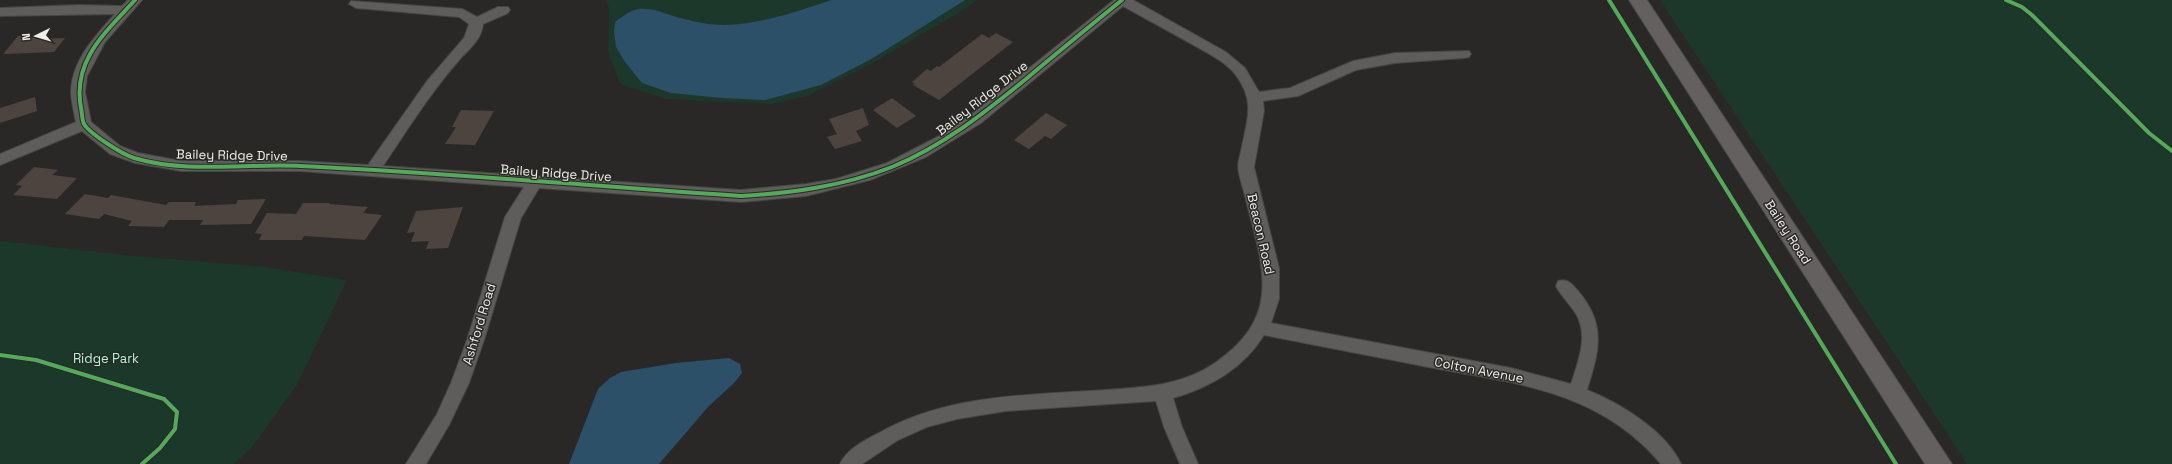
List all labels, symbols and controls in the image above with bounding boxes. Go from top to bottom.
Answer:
north arrow [16,16,56,56]
text: N [19,33,33,41]
street label: Bailey Ridge Drive [933,57,1031,139]
street label: Bailey Ridge Drive [176,146,288,164]
street label: Bailey Ridge Drive [500,161,612,185]
street label: Beacon Road [1243,192,1279,276]
street label: Bailey Road [1761,197,1815,267]
street label: Ashford Road [459,281,499,367]
park label: Ridge Park [73,350,139,367]
street label: Colton Avenue [1433,353,1525,387]

